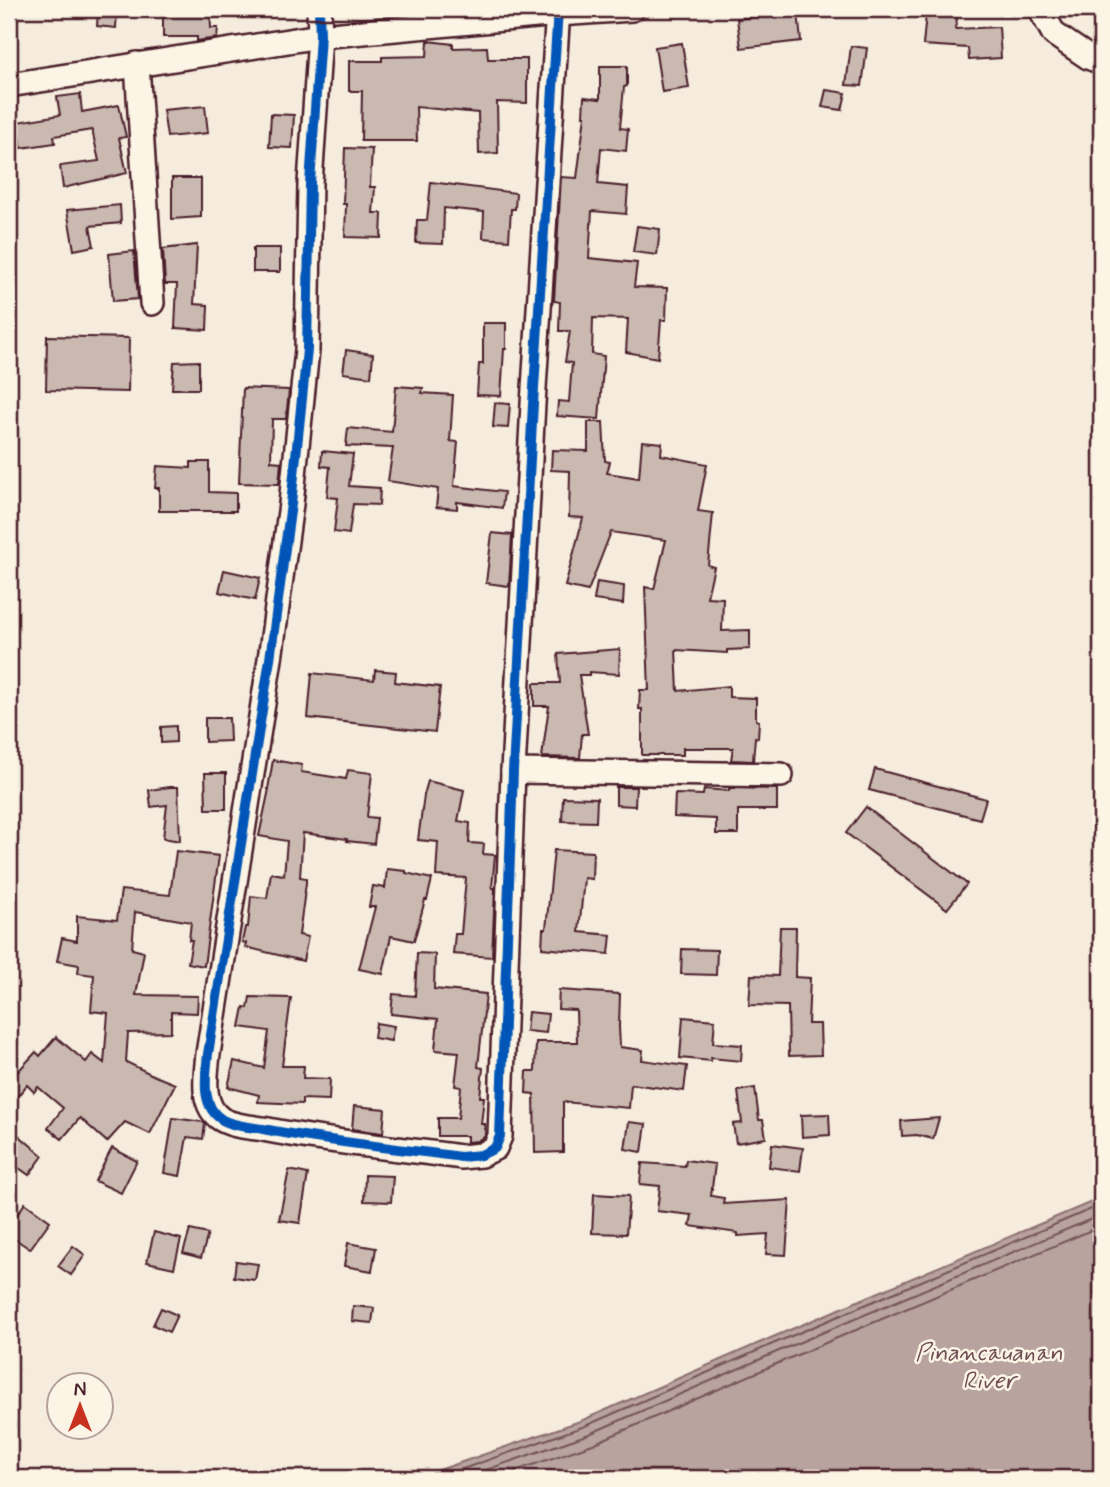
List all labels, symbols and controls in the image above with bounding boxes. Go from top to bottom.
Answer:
water label: Pinancauanan River [915,1338,1063,1397]
north arrow [46,1372,116,1442]
text: N [74,1378,86,1403]

